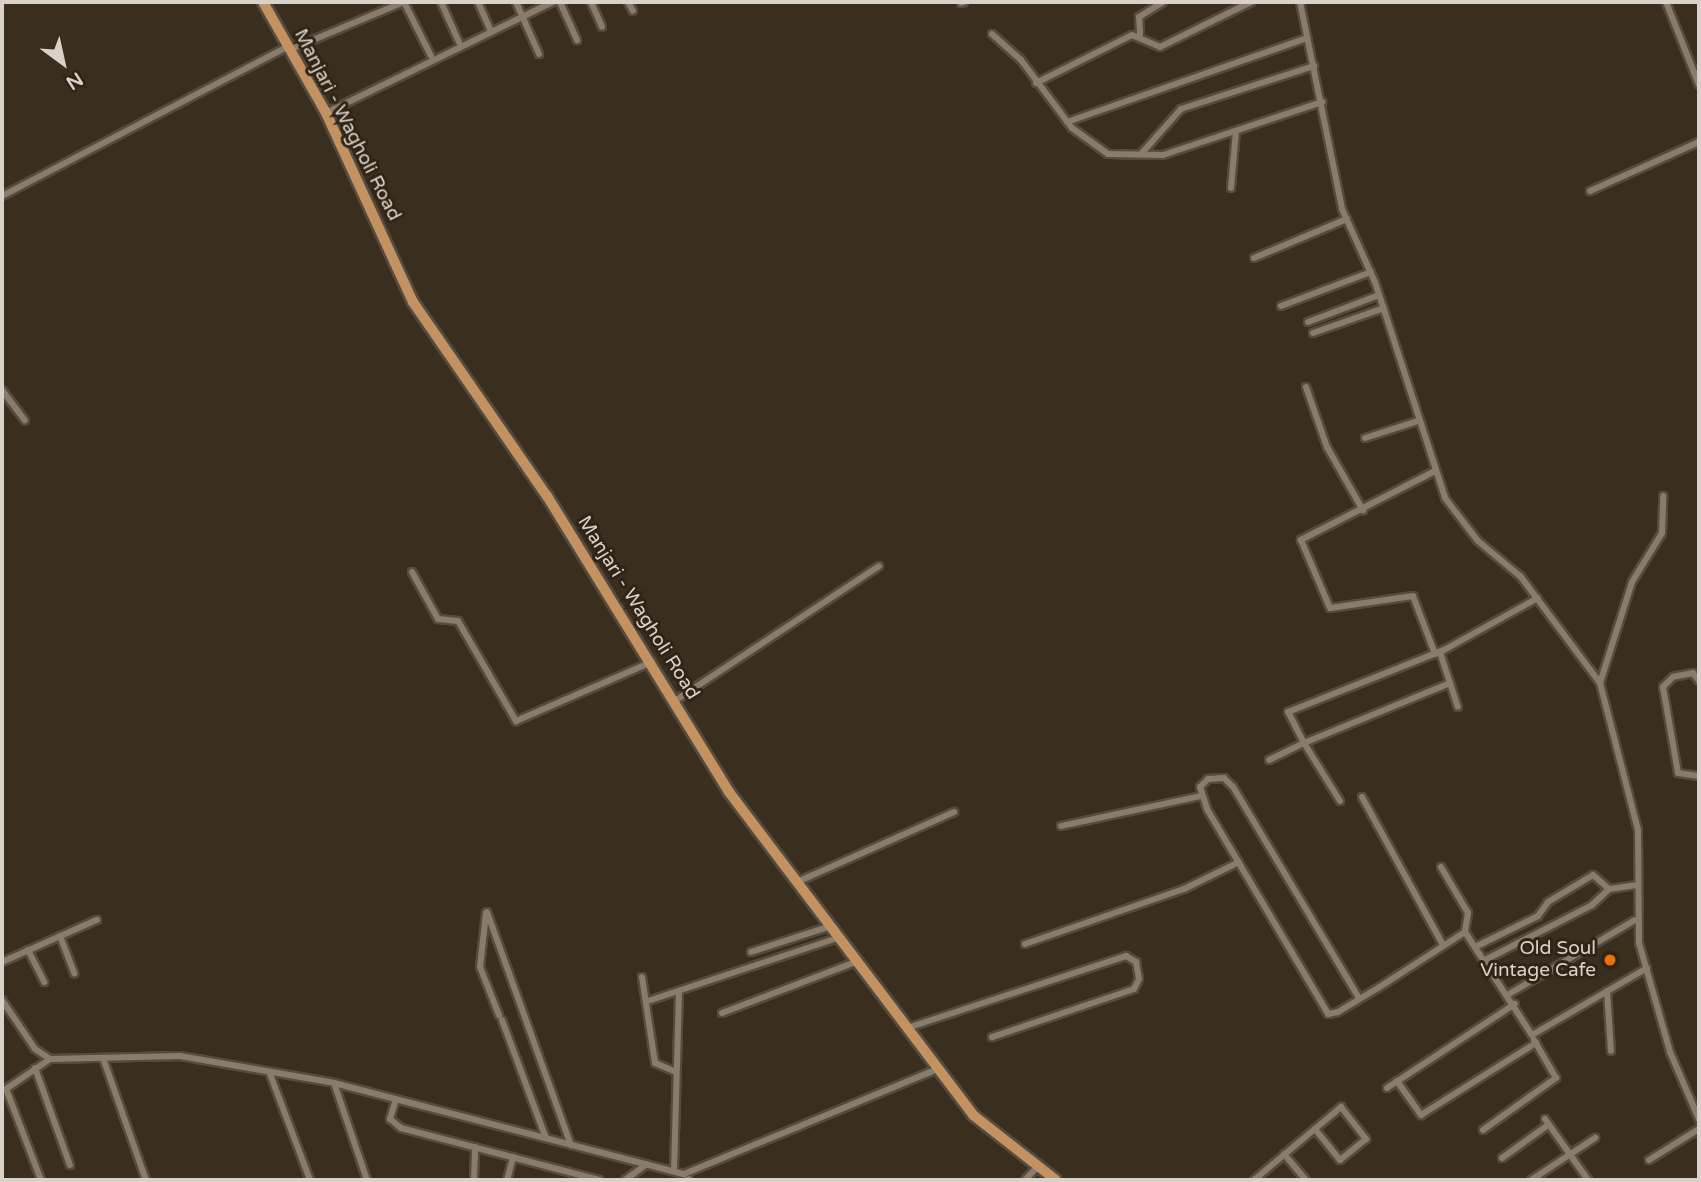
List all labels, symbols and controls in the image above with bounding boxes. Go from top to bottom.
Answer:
street label: Manjari - Wagholi Road [289,25,405,225]
north arrow [28,28,98,98]
text: N [62,67,87,94]
street label: Manjari - Wagholi Road [572,512,704,704]
place label: Old Soul Vintage Cafe [1480,938,1596,982]
marker: Old Soul Vintage Cafe [1602,952,1618,968]

